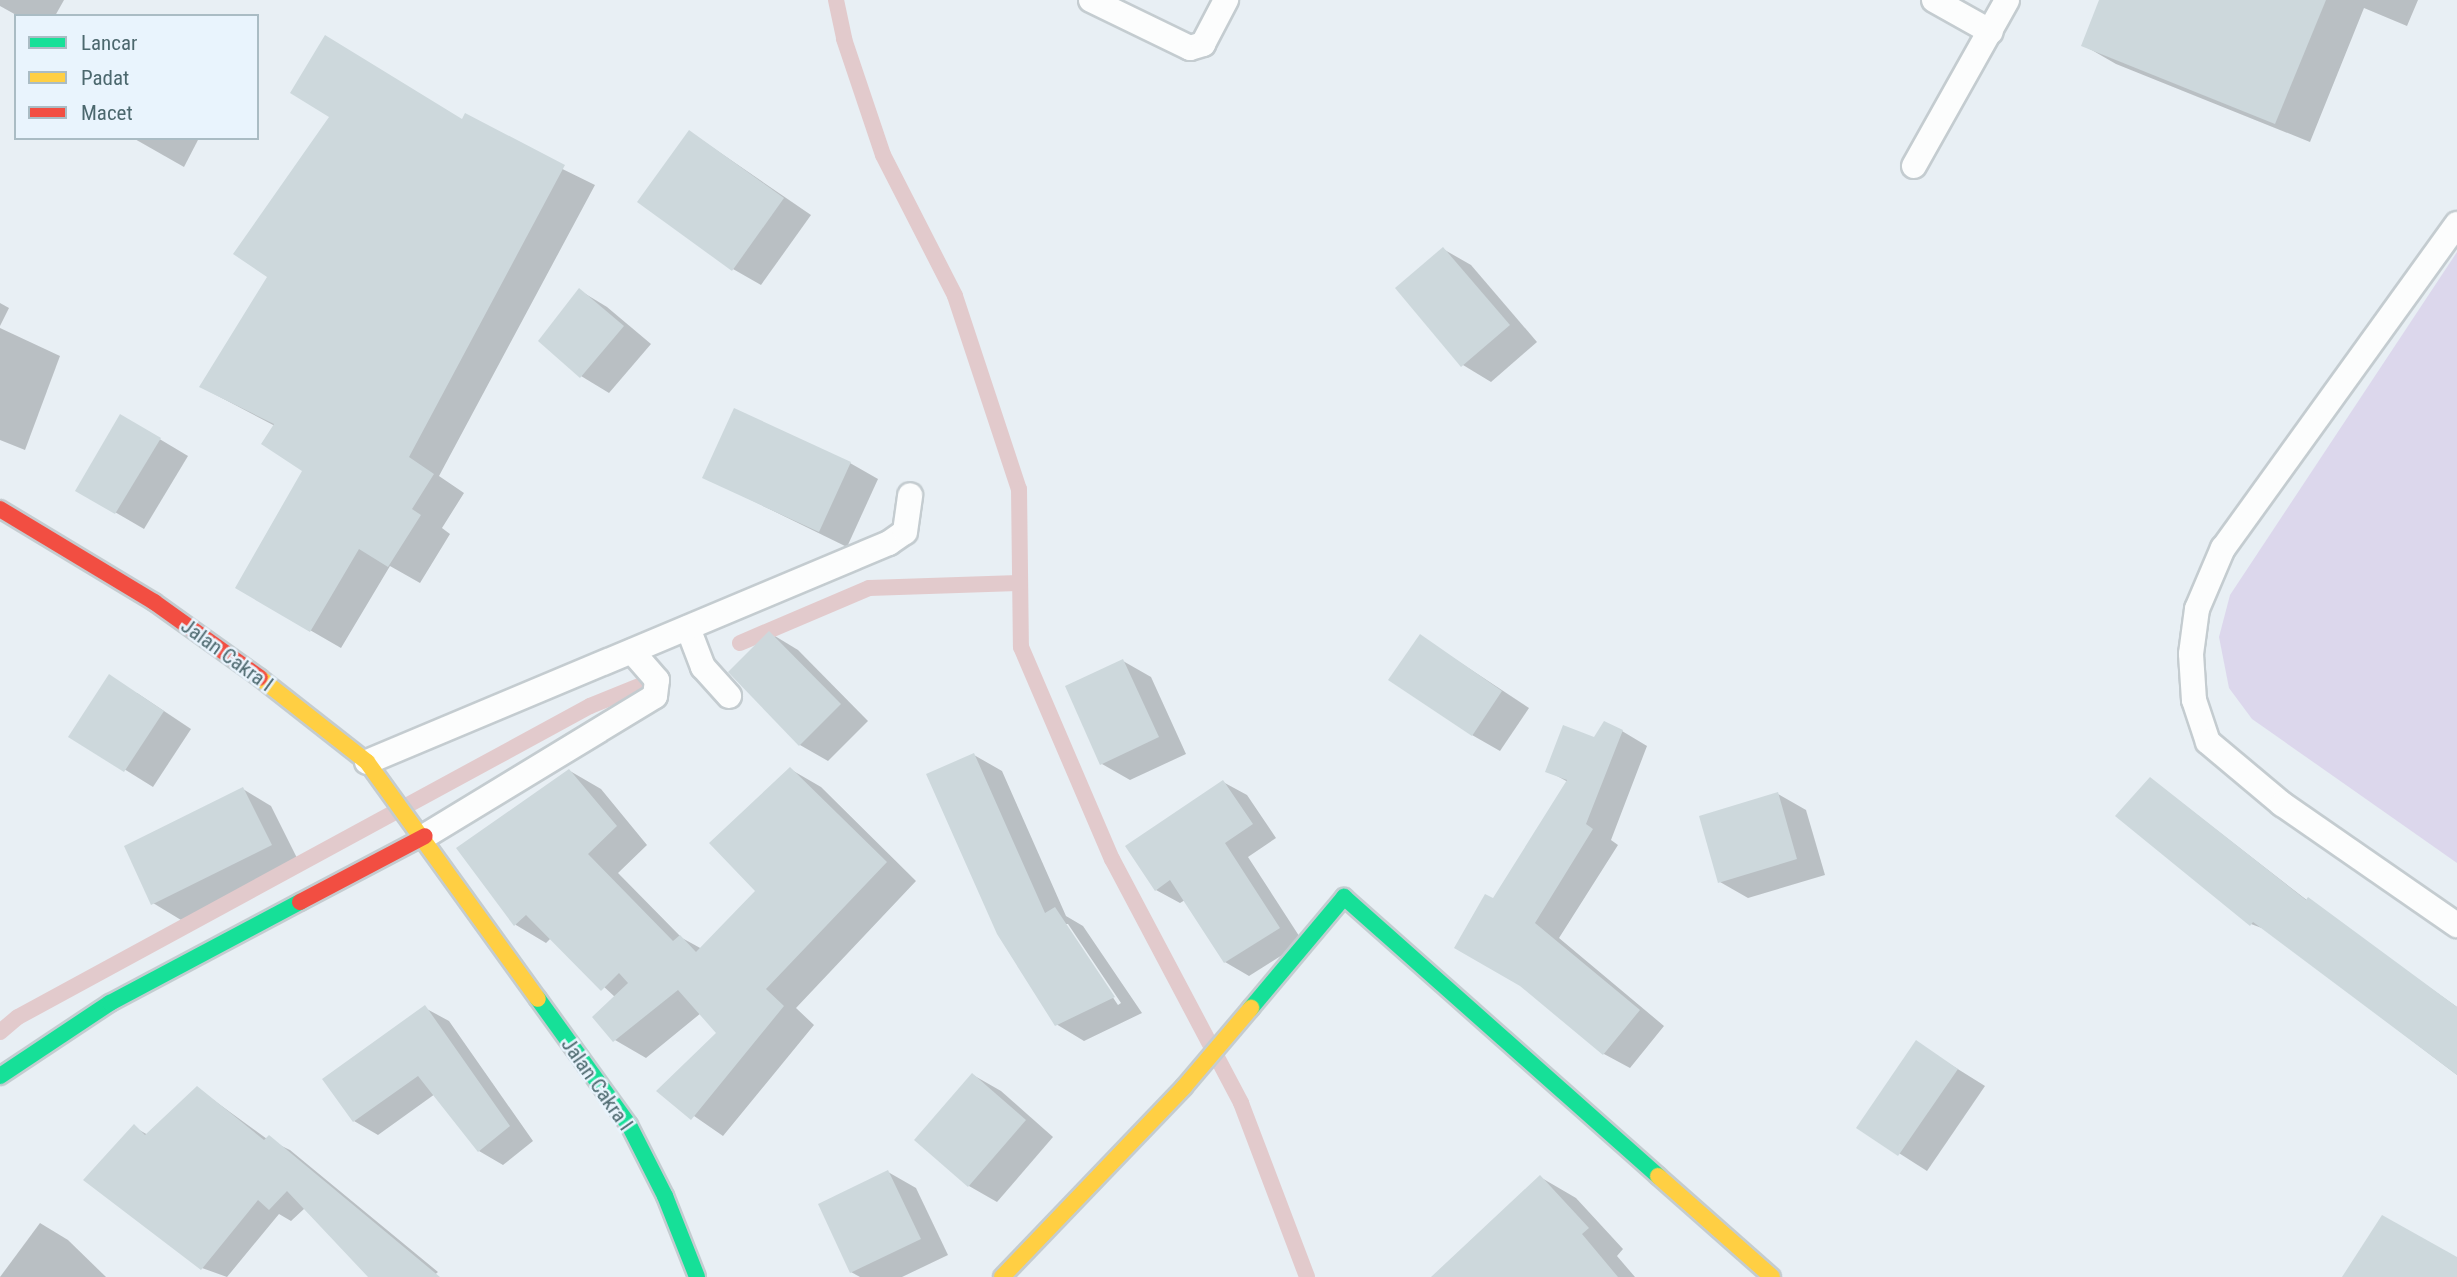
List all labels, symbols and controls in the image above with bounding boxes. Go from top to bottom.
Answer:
legend [14,14,259,140]
text: Lancar [81,31,137,55]
text: Padat [81,66,129,90]
text: Macet [81,101,133,125]
street label: Jalan Cakra I [176,613,278,697]
street label: Jalan Cakra I [556,1033,638,1135]

